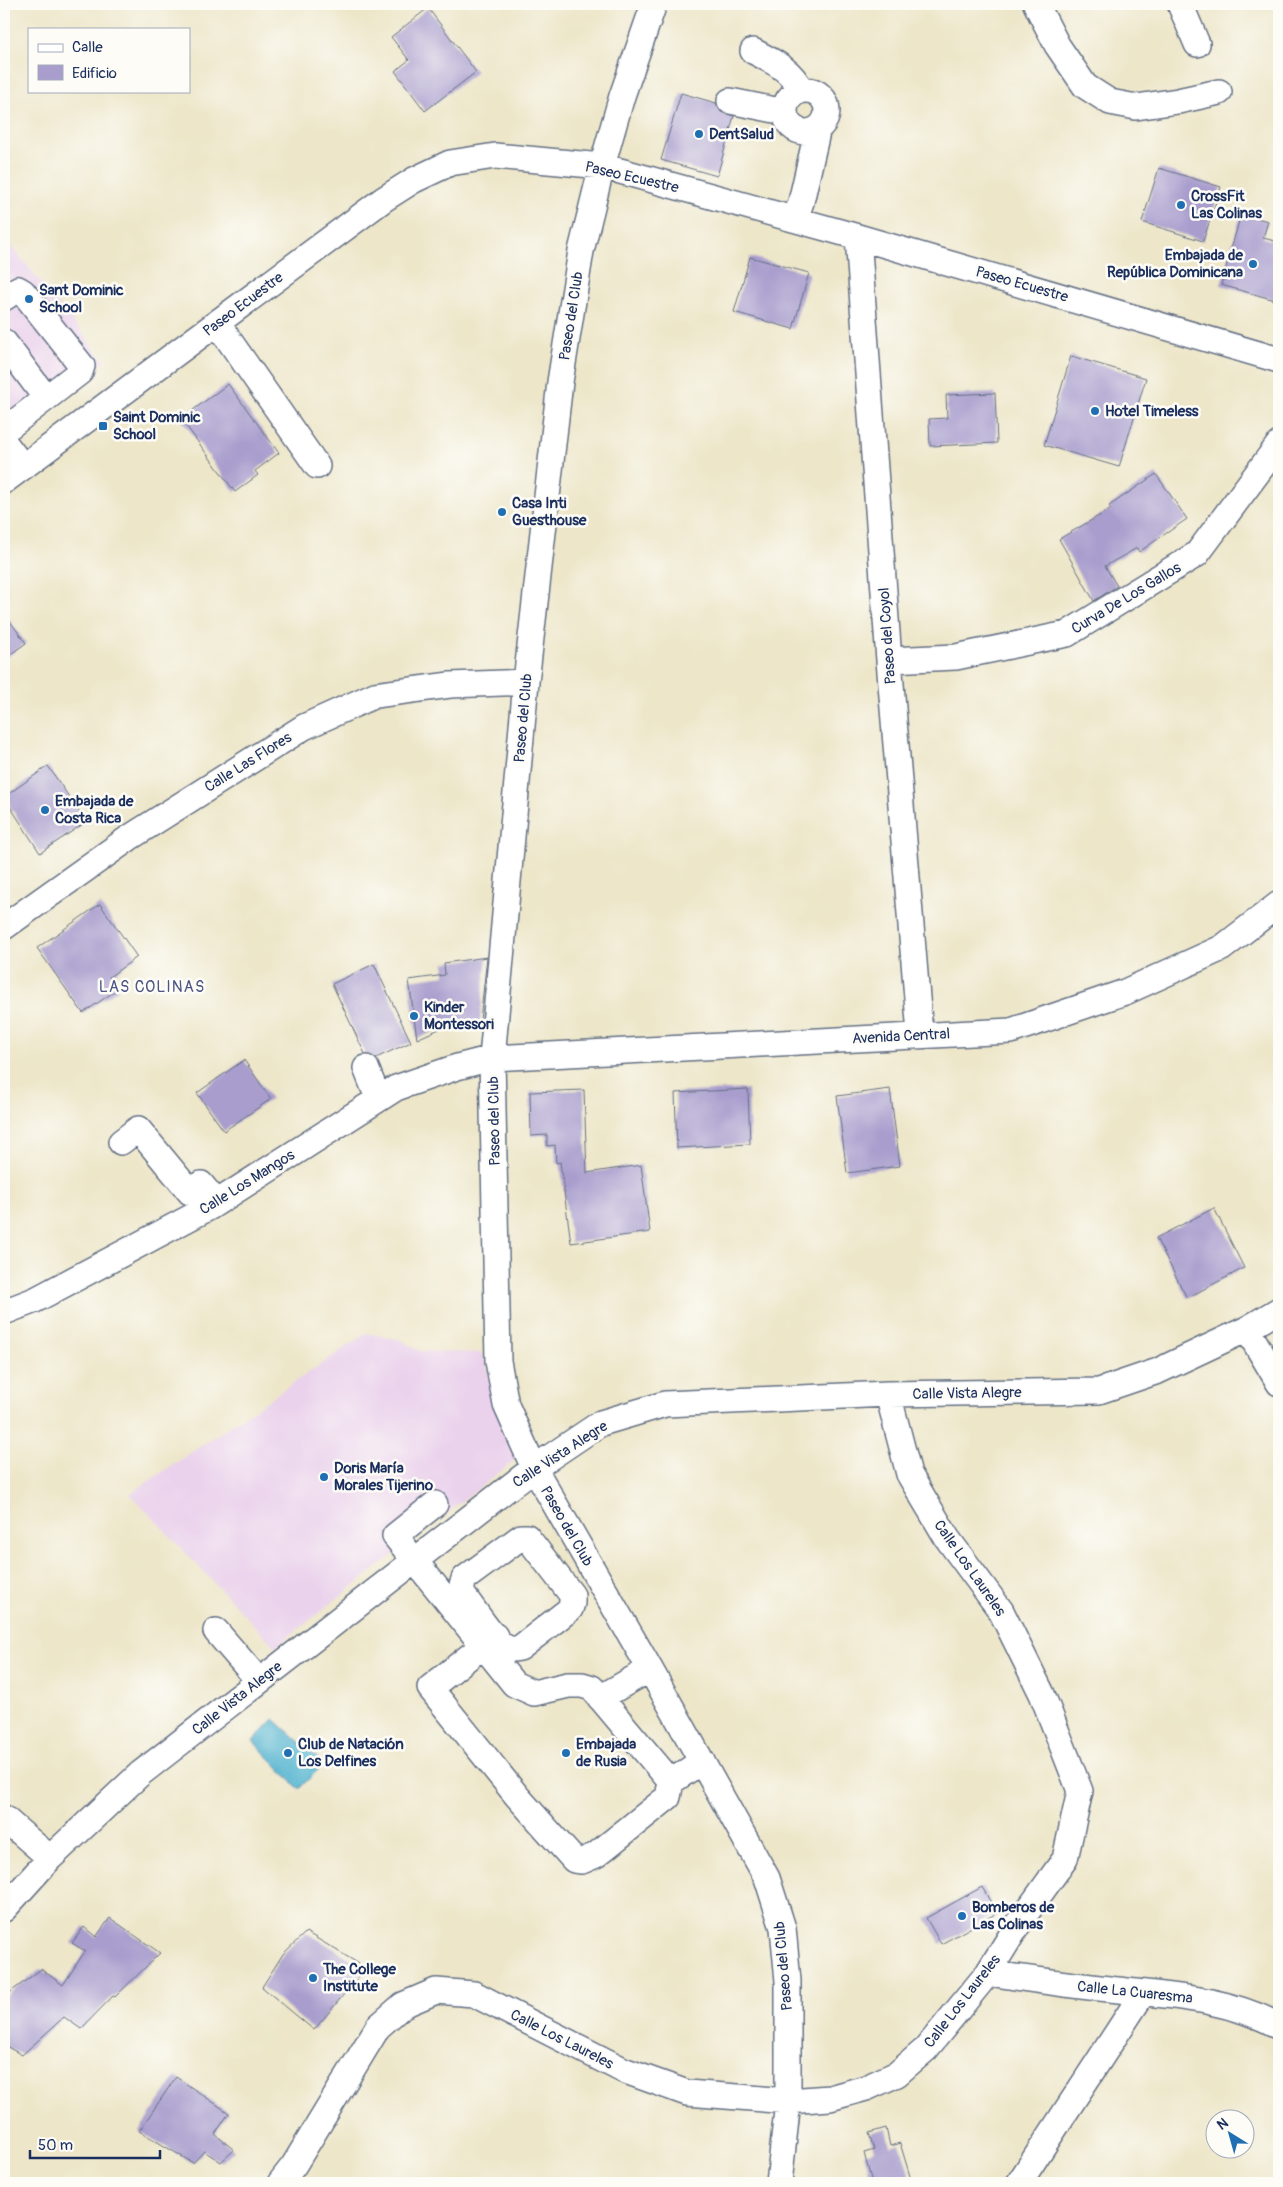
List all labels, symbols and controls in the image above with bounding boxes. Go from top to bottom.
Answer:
legend [28,28,190,92]
text: Calle [72,38,103,57]
text: Edificio [72,64,117,83]
place label: DentSalud [709,125,774,144]
marker: DentSalud [693,128,705,140]
street label: Paseo Ecuestre [583,157,681,198]
place label: CrossFit Las Colinas [1191,187,1262,223]
marker: CrossFit Las Colinas [1175,199,1187,211]
place label: Embajada de República Dominicana [1107,246,1244,282]
marker: Embajada de República Dominicana [1247,258,1259,270]
street label: Paseo Ecuestre [973,262,1071,307]
street label: Paseo Ecuestre [199,268,288,341]
street label: Paseo del Club [555,270,588,362]
place label: Sant Dominic School [39,281,124,317]
marker: Sant Dominic School [23,293,35,305]
place label: Hotel Timeless [1105,402,1199,421]
marker: Hotel Timeless [1089,405,1101,417]
place label: Saint Dominic School [113,408,201,444]
marker: Saint Dominic School [97,420,109,432]
place label: Casa Inti Guesthouse [512,494,587,530]
marker: Casa Inti Guesthouse [496,506,508,518]
street label: Curva De Los Gallos [1068,558,1185,639]
street label: Paseo del Coyol [875,587,900,685]
street label: Paseo del Club [510,673,537,763]
street label: Calle Las Flores [201,728,296,797]
place label: Embajada de Costa Rica [55,792,134,828]
marker: Embajada de Costa Rica [39,804,51,816]
district label: LAS COLINAS [99,977,205,997]
place label: Kinder Montessori [424,998,494,1034]
marker: Kinder Montessori [408,1010,420,1022]
street label: Avenida Central [852,1024,950,1049]
street label: Paseo del Club [484,1076,505,1166]
street label: Calle Los Mangos [196,1145,299,1219]
street label: Calle Vista Alegre [912,1383,1022,1404]
street label: Calle Vista Alegre [509,1416,612,1492]
place label: Doris María Morales Tijerino [334,1459,433,1495]
marker: Doris María Morales Tijerino [318,1471,330,1483]
street label: Paseo del Club [536,1483,597,1570]
street label: Calle Los Laureles [929,1516,1010,1620]
street label: Calle Vista Alegre [188,1657,287,1740]
place label: Club de Natación Los Delfines [298,1735,404,1771]
place label: Embajada de Rusia [576,1735,636,1771]
marker: Club de Natación Los Delfines [282,1747,294,1759]
marker: Embajada de Rusia [560,1747,572,1759]
place label: Bomberos de Las Colinas [972,1898,1055,1934]
marker: Bomberos de Las Colinas [956,1910,968,1922]
street label: Paseo del Club [770,1921,797,2011]
street label: Calle Los Laureles [920,1951,1005,2052]
place label: The College Institute [322,1960,396,1996]
marker: The College Institute [307,1972,319,1984]
street label: Calle La Cuaresma [1076,1977,1194,2008]
street label: Calle Los Laureles [507,2005,617,2074]
north arrow [1206,2110,1256,2160]
text: N [1214,2114,1231,2134]
scale bar [30,2127,160,2159]
text: 50 m [38,2136,73,2155]

